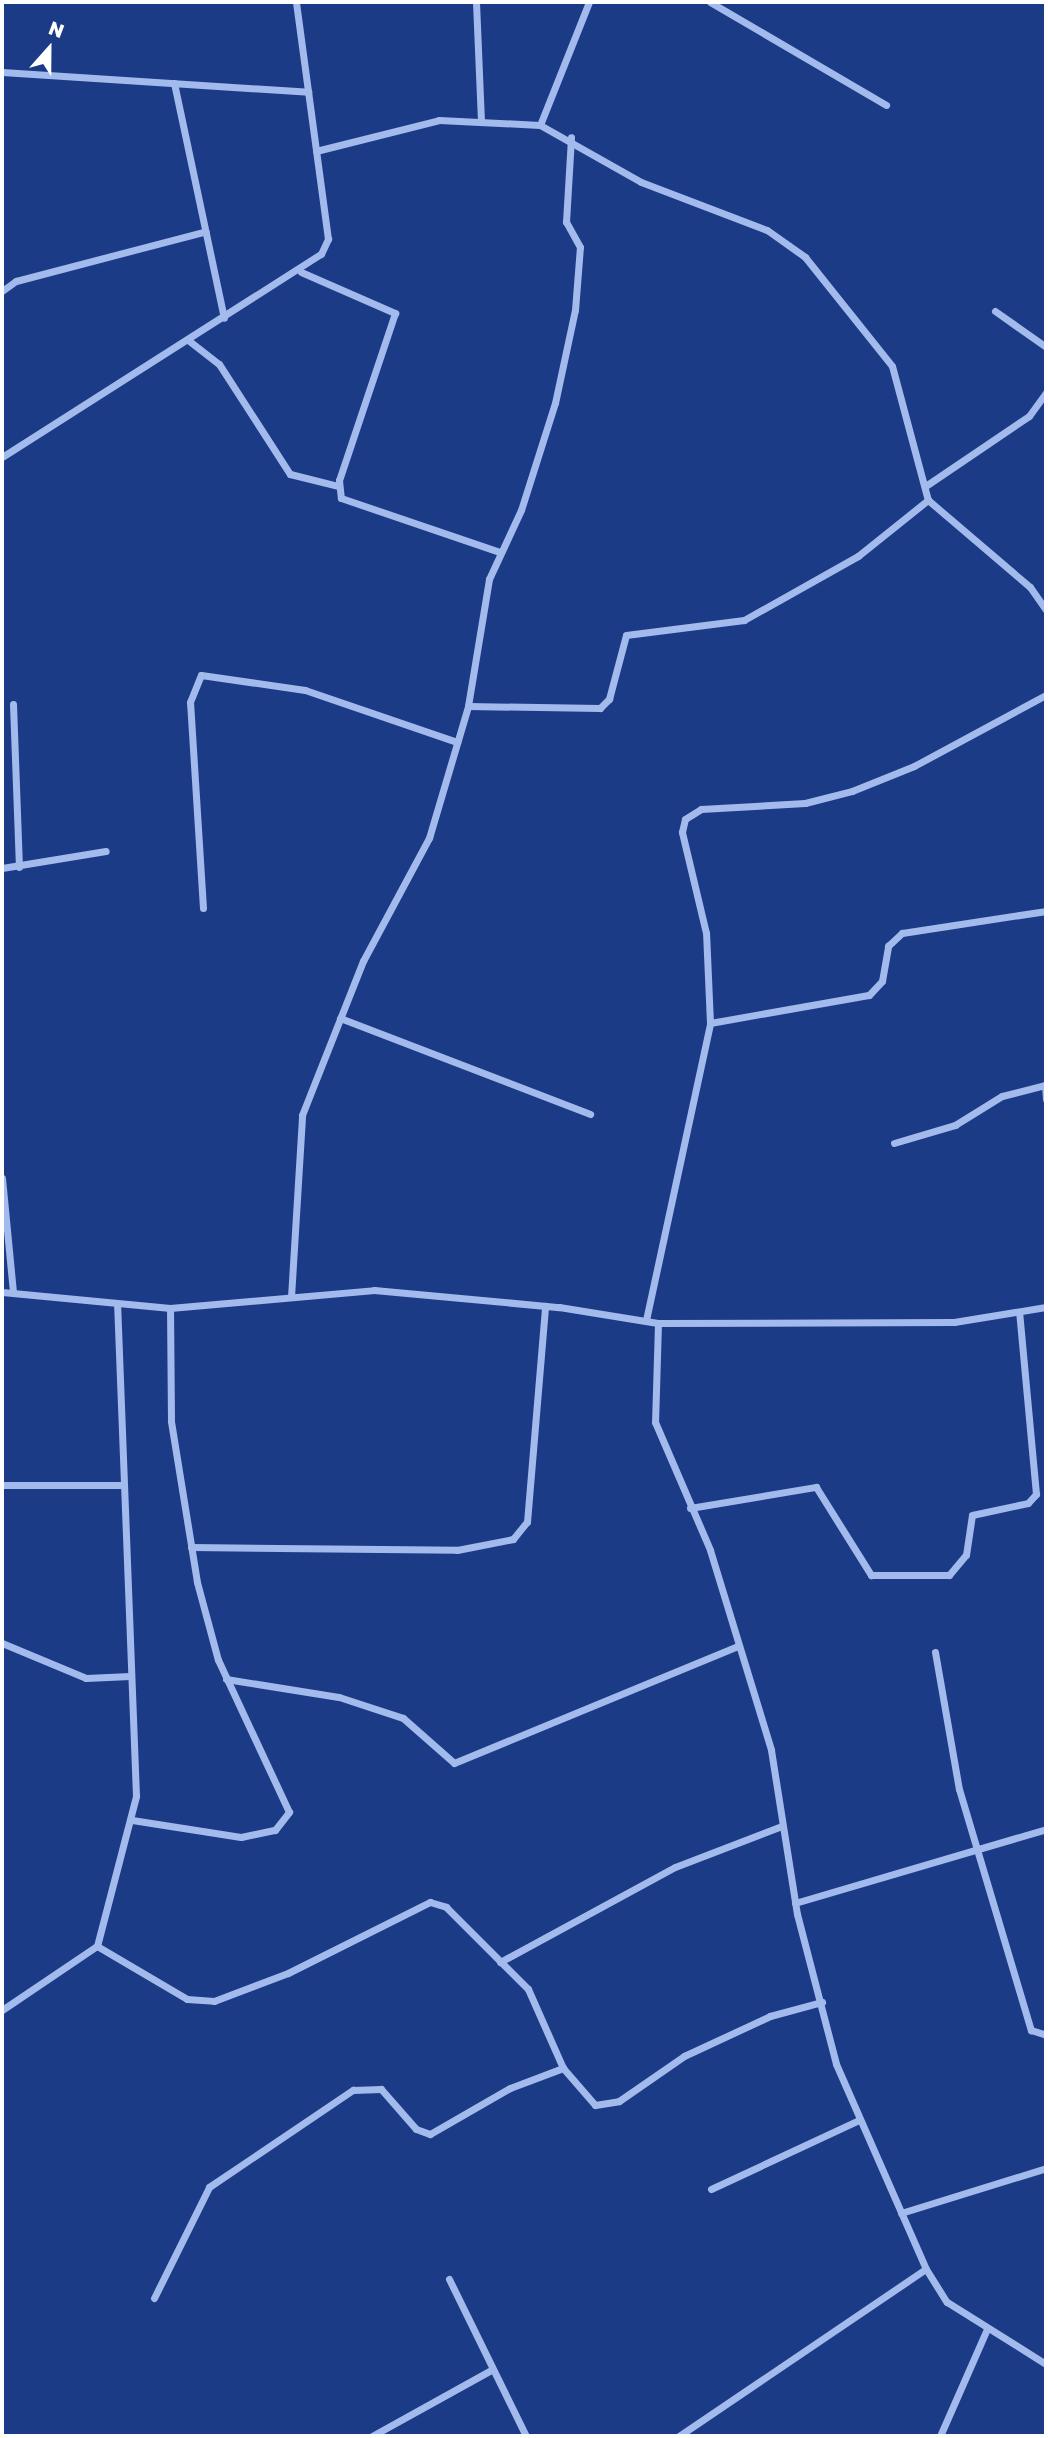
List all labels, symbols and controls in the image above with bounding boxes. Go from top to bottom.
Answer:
north arrow [14,14,84,84]
text: N [46,16,68,42]

